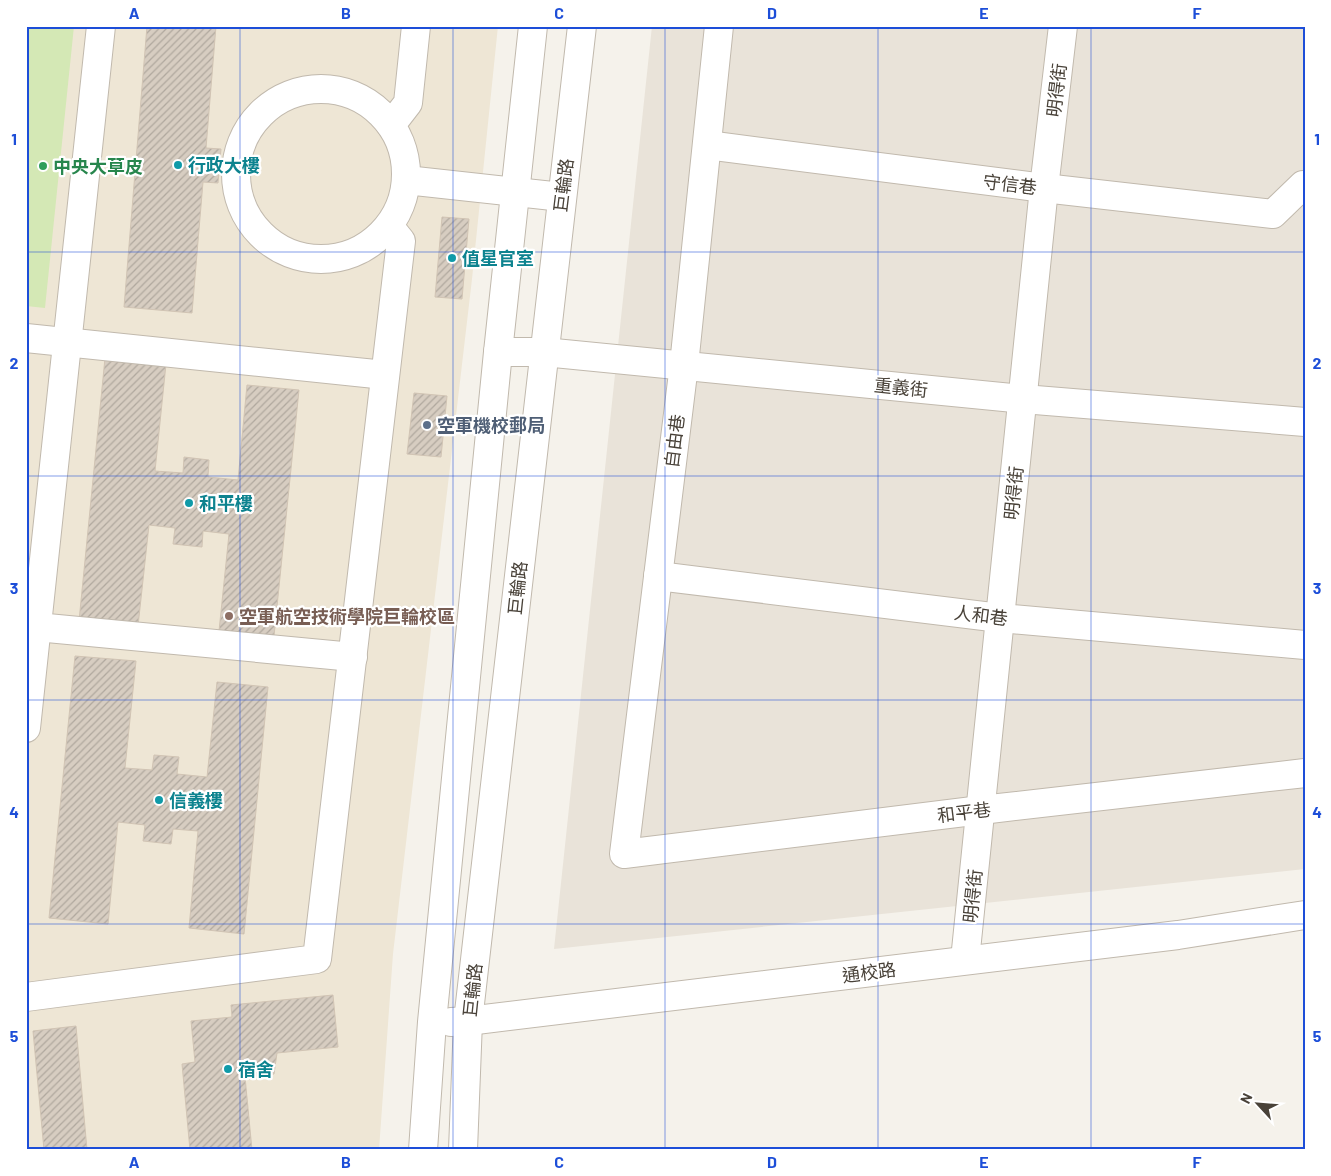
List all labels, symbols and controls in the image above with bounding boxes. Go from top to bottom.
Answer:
text: A [129,3,140,22]
text: B [341,3,351,22]
text: C [554,3,564,22]
text: D [767,3,777,22]
text: E [979,3,989,22]
text: F [1193,3,1202,22]
street label: 明得街 [1042,62,1070,118]
text: 1 [11,129,17,148]
text: 1 [1314,129,1320,148]
place label: 行政大樓 [188,154,260,176]
place label: 中央大草皮 [53,155,143,177]
street label: 巨輪路 [549,157,577,213]
marker: 行政大樓 [172,159,184,171]
marker: 中央大草皮 [37,160,49,172]
street label: 守信巷 [982,170,1038,198]
place label: 值星官室 [462,247,534,269]
marker: 值星官室 [446,252,458,264]
text: 2 [10,353,19,372]
text: 2 [1313,353,1322,372]
street label: 重義街 [873,373,929,401]
street label: 自由巷 [660,413,688,469]
place label: 空軍機校郵局 [437,414,545,436]
marker: 空軍機校郵局 [421,419,433,431]
street label: 明得街 [999,465,1027,521]
place label: 和平樓 [199,492,253,514]
marker: 和平樓 [183,497,195,509]
street label: 巨輪路 [503,560,531,616]
text: 3 [10,578,18,597]
text: 3 [1313,578,1321,597]
street label: 人和巷 [953,601,1009,629]
place label: 空軍航空技術學院巨輪校區 [239,605,455,627]
marker: 空軍航空技術學院巨輪校區 [223,610,235,622]
place label: 信義樓 [169,789,223,811]
marker: 信義樓 [153,794,165,806]
street label: 和平巷 [936,798,992,826]
text: 4 [9,802,19,821]
text: 4 [1312,802,1322,821]
street label: 明得街 [958,868,986,924]
street label: 通校路 [841,958,897,986]
street label: 巨輪路 [458,962,486,1018]
text: 5 [10,1026,19,1045]
text: 5 [1313,1026,1322,1045]
place label: 宿舍 [238,1058,274,1080]
marker: 宿舍 [222,1063,234,1075]
north arrow [1234,1078,1284,1128]
text: N [1236,1090,1256,1106]
text: A [129,1152,140,1171]
text: B [341,1152,351,1171]
text: C [554,1152,564,1171]
text: D [767,1152,777,1171]
text: E [979,1152,989,1171]
text: F [1193,1152,1202,1171]

